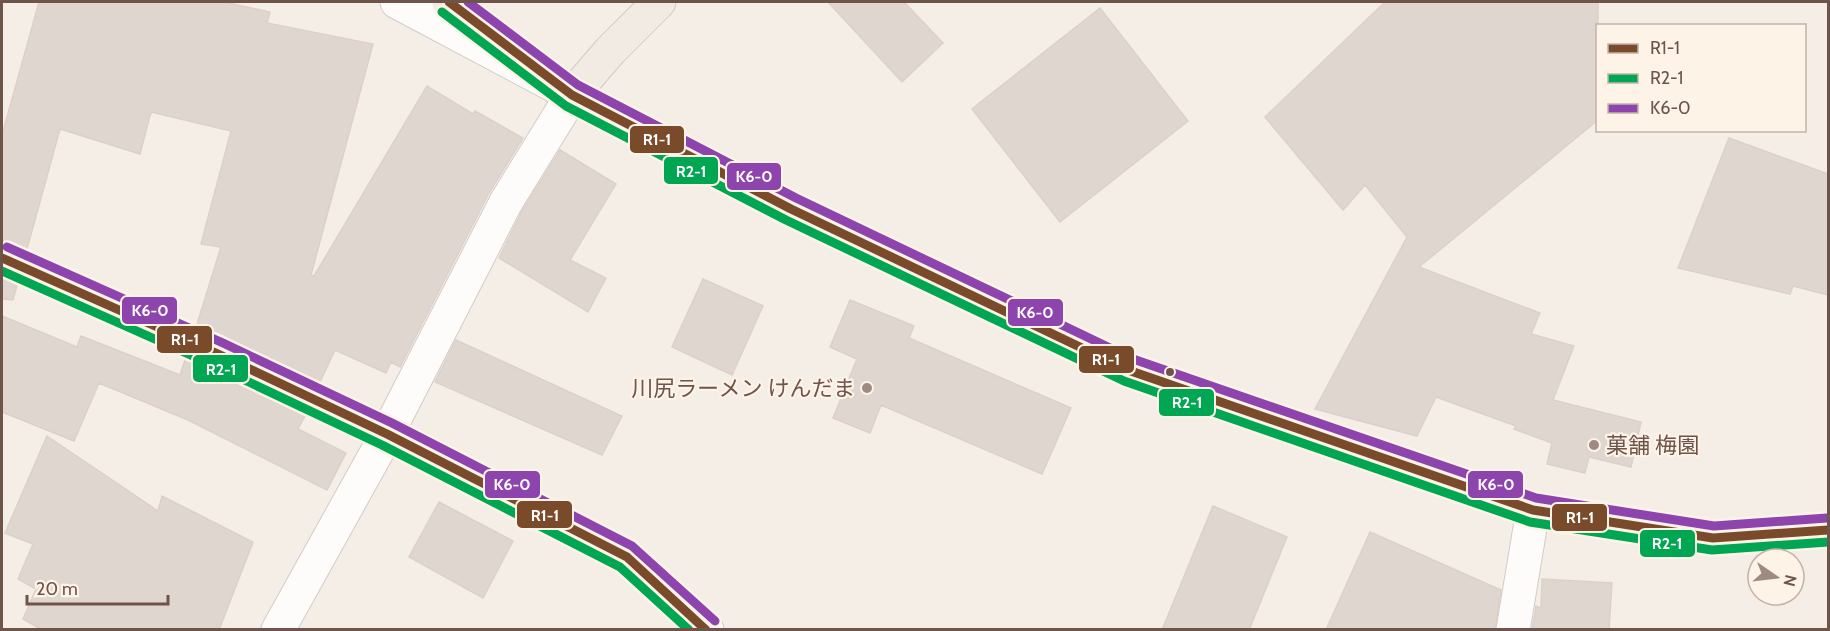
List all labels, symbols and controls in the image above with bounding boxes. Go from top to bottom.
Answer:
legend [1596,24,1806,132]
text: R1-1 [1650,37,1680,59]
text: R2-1 [1650,67,1683,89]
text: K6-0 [1650,97,1691,119]
line badge: R1-1 [629,125,685,154]
text: R1-1 [643,130,671,149]
line badge: R2-1 [663,156,719,185]
text: R2-1 [676,162,706,181]
line badge: K6-0 [726,162,782,191]
text: K6-0 [735,167,773,186]
line badge: K6-0 [121,296,178,325]
line badge: K6-0 [1007,298,1064,327]
text: K6-0 [131,301,169,320]
text: K6-0 [1016,303,1054,322]
line badge: R1-1 [156,325,213,354]
text: R1-1 [171,330,199,349]
line badge: R1-1 [1078,345,1135,374]
text: R1-1 [1092,350,1120,369]
line badge: R2-1 [192,354,249,383]
text: R2-1 [206,360,236,379]
unlabelled marker [1164,366,1176,378]
place label: 川尻ラーメン けんだま [631,375,855,402]
marker: 川尻ラーメン けんだま [860,381,874,395]
line badge: R2-1 [1158,388,1215,417]
text: R2-1 [1172,393,1202,412]
place label: 菓舗 梅園 [1606,432,1699,459]
marker: 菓舗 梅園 [1587,438,1601,452]
line badge: K6-0 [484,470,541,499]
line badge: K6-0 [1467,470,1524,499]
text: K6-0 [493,475,531,494]
text: K6-0 [1477,475,1515,494]
line badge: R1-1 [516,500,573,529]
line badge: R1-1 [1551,503,1608,532]
text: R1-1 [531,506,559,525]
text: R1-1 [1566,508,1594,527]
line badge: R2-1 [1639,529,1696,558]
text: R2-1 [1652,534,1682,553]
north arrow [1746,547,1806,607]
scale bar [27,568,168,606]
text: N [1779,573,1801,588]
text: 20 m [36,578,78,600]

